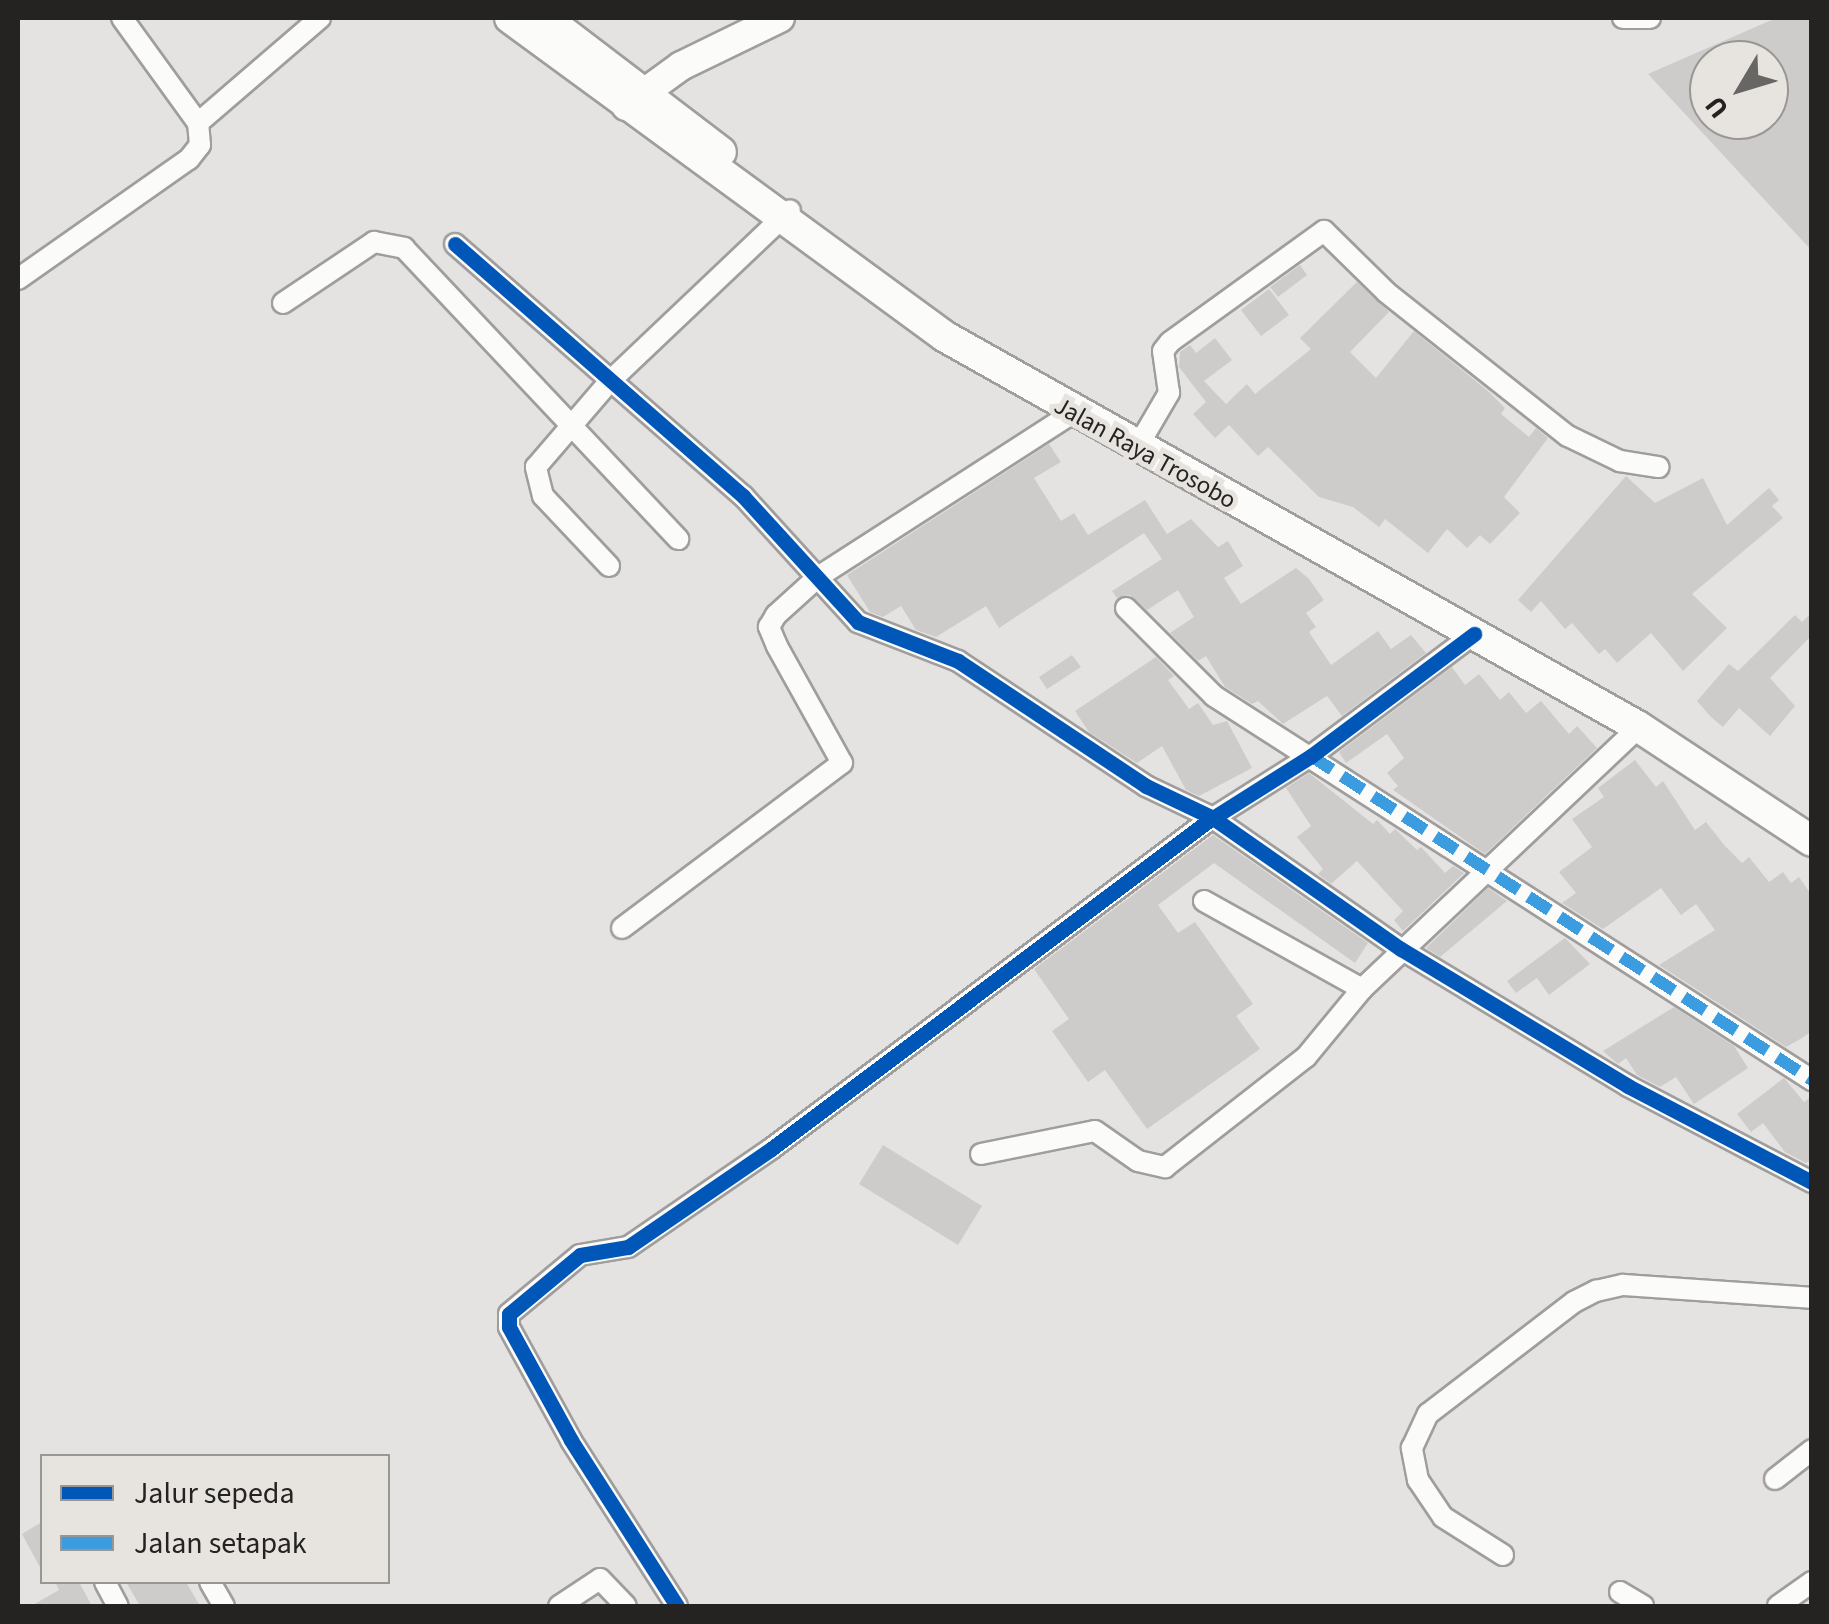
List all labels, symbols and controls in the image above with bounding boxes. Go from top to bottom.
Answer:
north arrow [1689,40,1789,140]
text: U [1695,88,1738,127]
street label: Jalan Raya Trosobo [1049,391,1241,515]
legend [40,1454,390,1584]
text: Jalur sepeda [134,1472,295,1515]
text: Jalan setapak [134,1522,307,1565]

